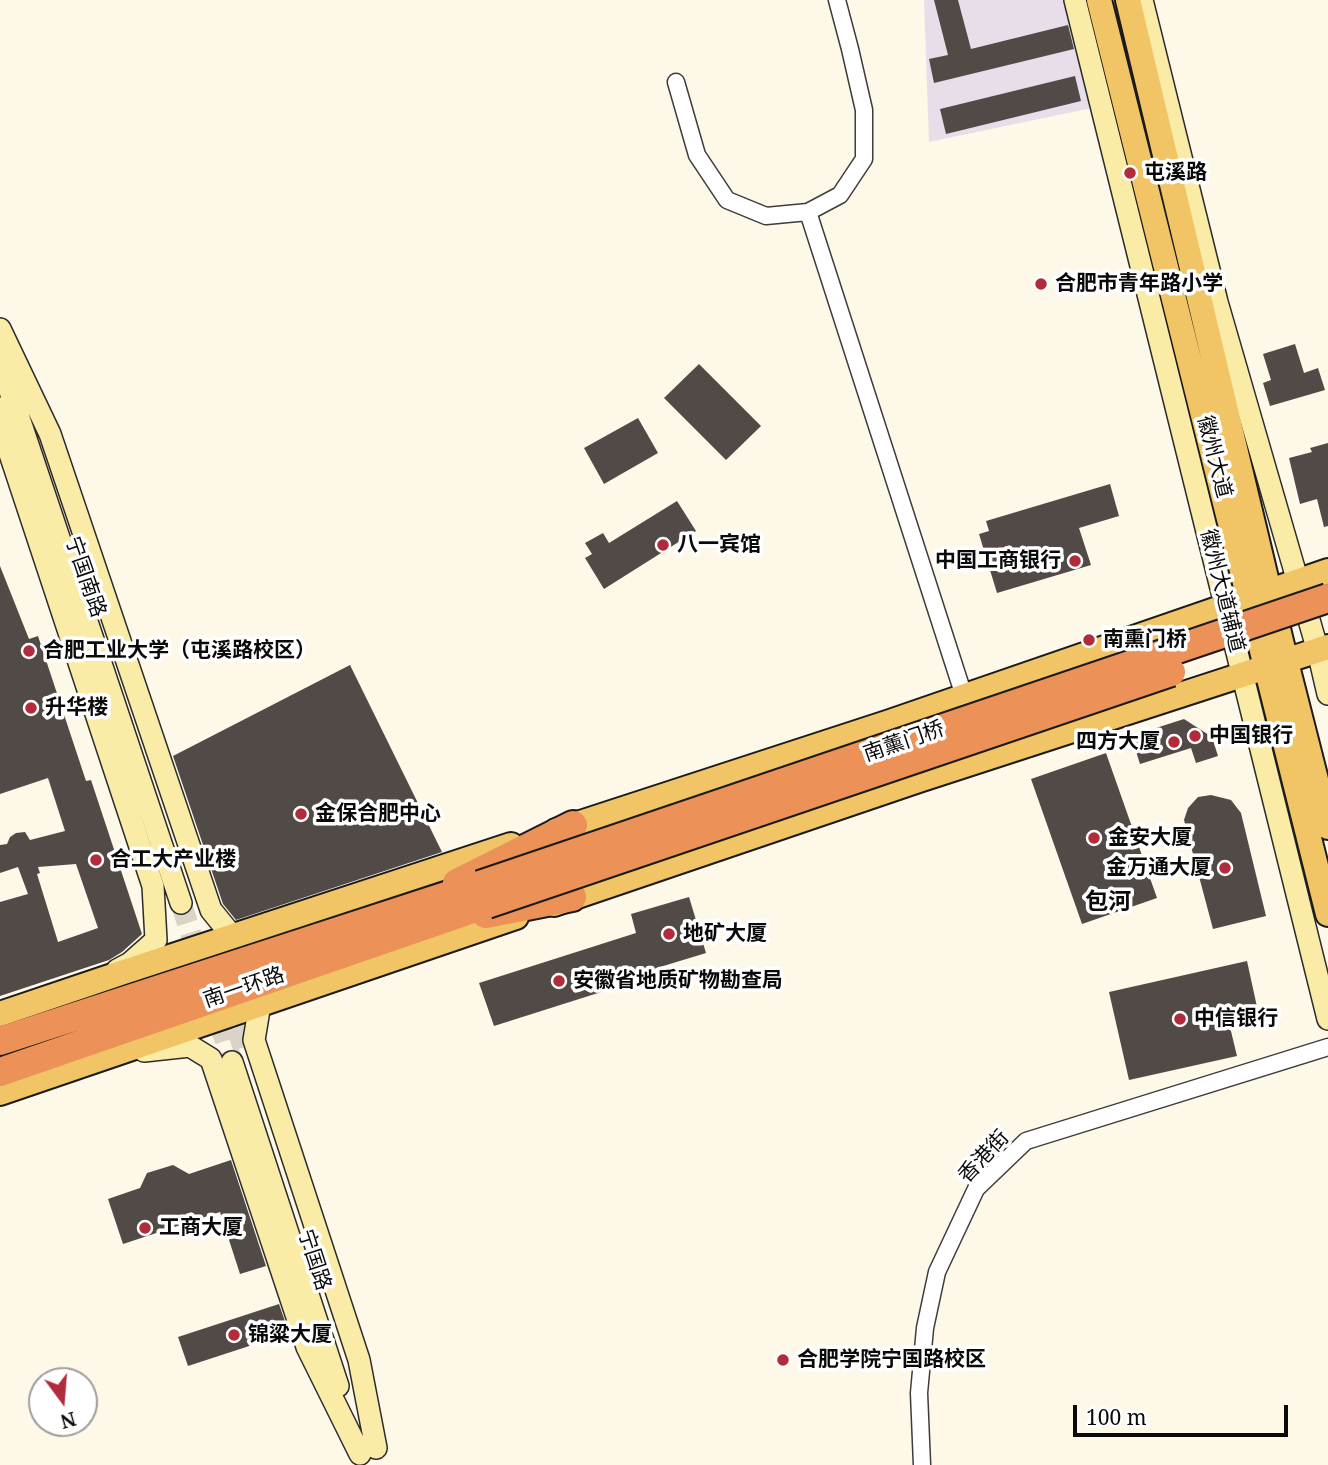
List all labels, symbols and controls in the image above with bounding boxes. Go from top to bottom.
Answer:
place label: 屯溪路 [1144,160,1207,186]
marker: 屯溪路 [1122,165,1138,181]
place label: 合肥市青年路小学 [1055,271,1223,297]
marker: 合肥市青年路小学 [1033,276,1049,292]
street label: 徽州大道 [1192,413,1236,501]
street label: 徽州大道辅道 [1195,527,1249,655]
place label: 八一宾馆 [677,532,761,558]
street label: 宁国南路 [59,533,111,621]
marker: 八一宾馆 [655,537,671,553]
place label: 中国工商银行 [935,548,1061,574]
marker: 中国工商银行 [1067,553,1083,569]
place label: 南熏门桥 [1103,627,1187,653]
marker: 南熏门桥 [1081,632,1097,648]
place label: 合肥工业大学（屯溪路校区） [43,638,316,664]
marker: 合肥工业大学（屯溪路校区） [21,643,37,659]
place label: 升华楼 [45,695,108,721]
marker: 升华楼 [23,700,39,716]
street label: 南薰门桥 [860,716,948,768]
place label: 中国银行 [1209,723,1293,749]
marker: 中国银行 [1187,728,1203,744]
place label: 四方大厦 [1076,729,1160,755]
marker: 四方大厦 [1166,734,1182,750]
place label: 金保合肥中心 [315,801,441,827]
marker: 金保合肥中心 [293,806,309,822]
place label: 金安大厦 [1108,825,1192,851]
marker: 金安大厦 [1086,830,1102,846]
place label: 合工大产业楼 [110,847,236,873]
marker: 合工大产业楼 [88,852,104,868]
place label: 金万通大厦 [1106,855,1211,881]
marker: 金万通大厦 [1217,860,1233,876]
district label: 包河 [1085,888,1131,916]
place label: 地矿大厦 [683,921,767,947]
marker: 地矿大厦 [661,926,677,942]
street label: 南一环路 [200,962,288,1014]
place label: 安徽省地质矿物勘查局 [573,968,783,994]
marker: 安徽省地质矿物勘查局 [551,973,567,989]
place label: 中信银行 [1194,1006,1278,1032]
marker: 中信银行 [1172,1011,1188,1027]
street label: 香港街 [953,1125,1015,1189]
place label: 工商大厦 [159,1215,243,1241]
marker: 工商大厦 [137,1220,153,1236]
street label: 宁国路 [292,1226,336,1294]
place label: 锦粱大厦 [248,1322,332,1348]
marker: 锦粱大厦 [226,1327,242,1343]
place label: 合肥学院宁国路校区 [797,1347,986,1373]
marker: 合肥学院宁国路校区 [775,1352,791,1368]
north arrow [28,1367,98,1437]
scale bar [1076,1392,1291,1436]
text: 100 m [1086,1403,1147,1431]
text: N [57,1406,79,1435]

